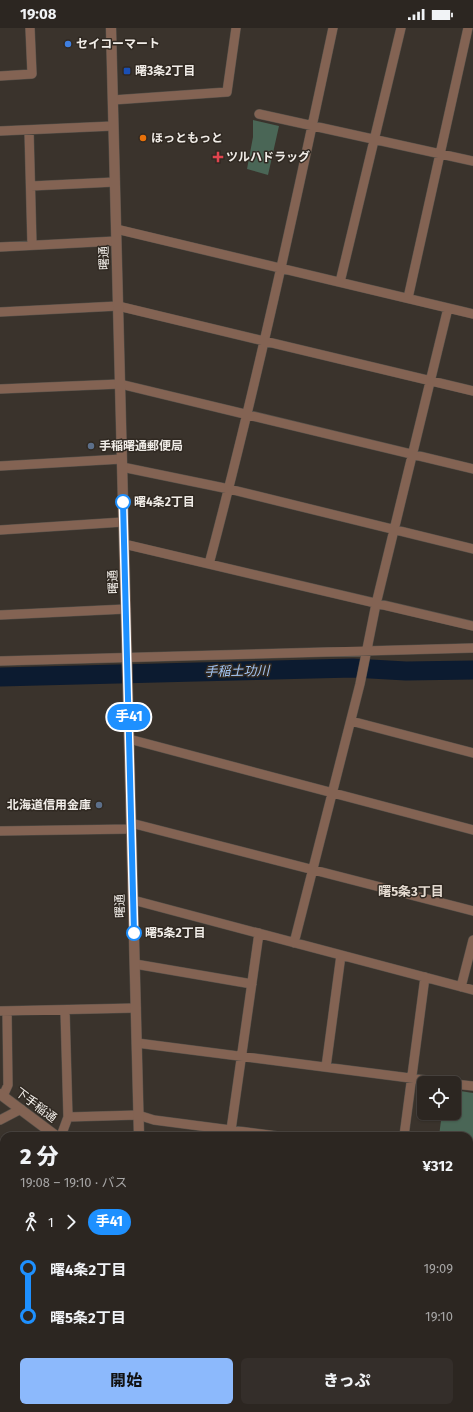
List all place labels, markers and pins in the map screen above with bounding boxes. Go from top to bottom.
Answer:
place label: セイコーマート [76,37,160,51]
marker: セイコーマート [63,39,73,49]
place label: 曙3条2丁目 [135,64,195,78]
marker: 曙3条2丁目 [122,66,132,76]
place label: ほっともっと [151,131,223,145]
marker: ほっともっと [138,133,148,143]
place label: ツルハドラッグ [226,150,310,164]
marker: ツルハドラッグ [213,152,223,162]
place label: 手稲曙通郵便局 [99,439,183,453]
marker: 手稲曙通郵便局 [86,441,96,451]
marker: 曙4条2丁目 [115,494,131,510]
place label: 曙4条2丁目 [134,495,195,509]
place label: 北海道信用金庫 [7,798,91,812]
marker: 北海道信用金庫 [94,800,104,810]
marker: 曙5条2丁目 [126,925,142,941]
place label: 曙5条2丁目 [145,926,206,940]

